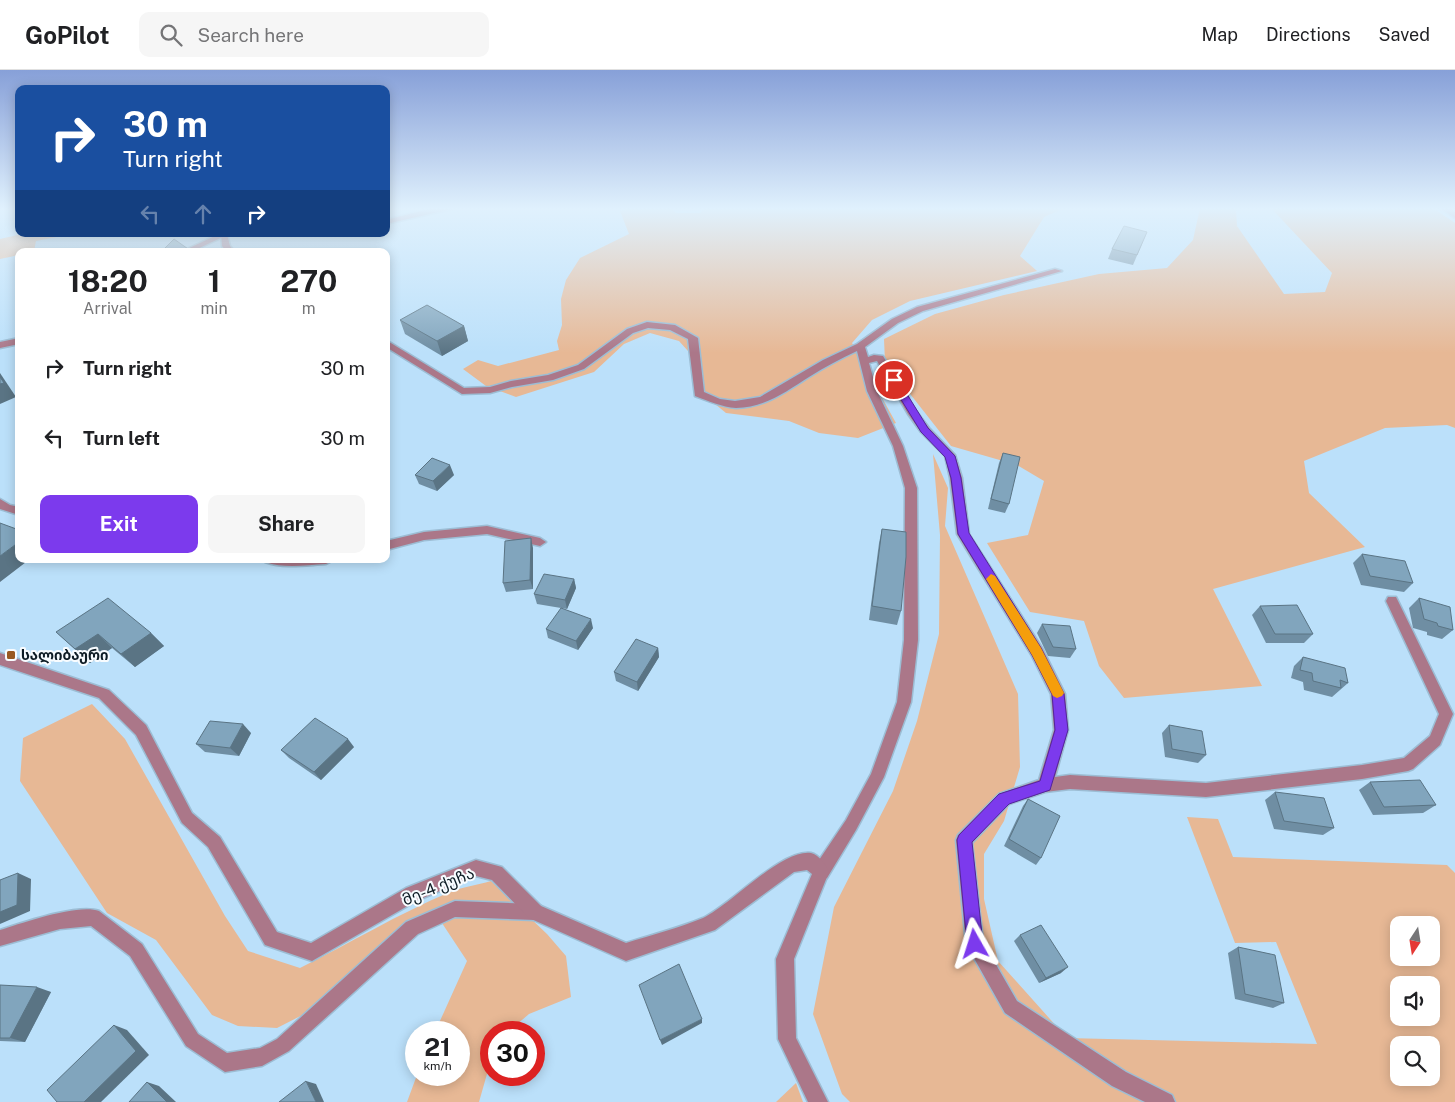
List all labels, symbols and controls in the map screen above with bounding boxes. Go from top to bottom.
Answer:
search box [139,12,489,57]
text: GoPilot [25,21,109,49]
icon: search [157,21,185,49]
text: Search here [197,24,304,46]
text: Map [1201,24,1238,45]
text: Directions [1266,24,1351,45]
text: Saved [1379,24,1430,45]
text: 30 m [123,104,208,145]
icon: right [40,105,105,170]
text: Turn right [123,146,223,172]
icon: left [136,200,164,228]
icon: ahead [189,200,217,228]
icon: right [242,200,270,228]
text: 18:20 [68,263,148,299]
text: 1 [208,263,220,299]
text: 270 [280,263,337,299]
text: Arrival [83,299,132,318]
text: min [200,299,228,318]
text: m [302,299,316,318]
icon: right [40,354,68,382]
text: Turn right [83,357,172,379]
text: 30 m [320,357,365,379]
pin [873,359,915,401]
icon: arrive [880,366,908,394]
icon: left [40,424,68,452]
text: Turn left [83,427,160,449]
text: 30 m [320,427,365,449]
button: Exit [40,495,198,553]
button: Share [208,495,365,553]
place label: სალიბაური [21,647,109,664]
marker: სალიბაური [5,649,17,661]
street label: მე-4 ქუჩა [399,863,477,910]
north arrow [1390,916,1440,966]
map controls [1390,916,1440,1086]
position arrow [948,917,1000,969]
button: sound [1390,976,1440,1026]
speed limit sign: 30 [480,1021,545,1086]
text: 21 [424,1032,451,1062]
button: search [1390,1036,1440,1086]
text: km/h [423,1059,452,1073]

